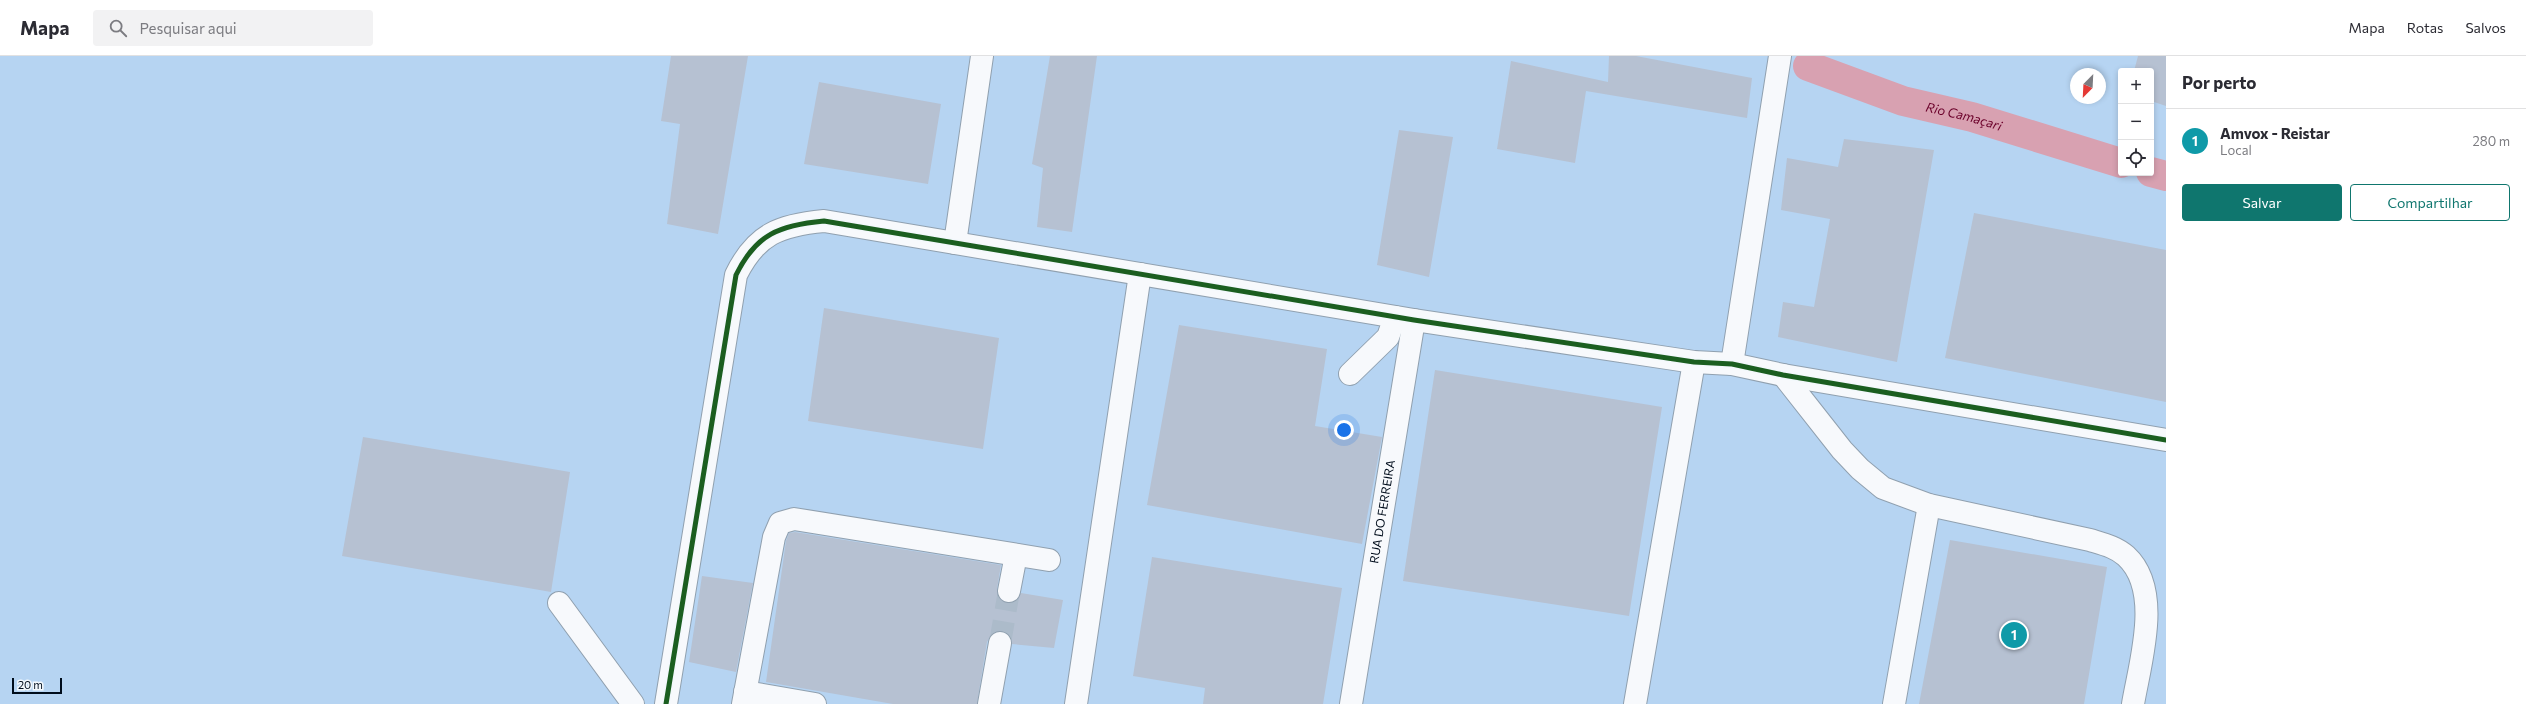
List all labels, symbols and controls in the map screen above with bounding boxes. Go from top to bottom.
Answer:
search box [93,10,373,46]
text: Mapa [20,16,69,39]
icon: search [107,17,129,39]
text: Pesquisar aqui [139,19,237,37]
text: Mapa [2349,19,2385,36]
text: Rotas [2407,19,2443,36]
text: Salvos [2465,19,2506,36]
north arrow [2070,68,2106,104]
map controls [2118,68,2154,176]
button: + [2118,68,2154,104]
text: Por perto [2182,72,2257,93]
water label: Rio Camaçari [1924,99,2005,134]
button: − [2118,104,2154,140]
text: Amvox - Reistar [2220,124,2330,142]
text: 1 [2192,133,2198,149]
text: 280 m [2473,133,2510,149]
button: locate [2118,140,2154,176]
text: Local [2220,142,2252,158]
button: Salvar [2182,184,2342,221]
button: Compartilhar [2350,184,2510,221]
your location [1334,420,1354,440]
street label: RUA DO FERREIRA [1366,459,1397,564]
pin: 1 [2001,620,2027,650]
scale bar [12,676,62,695]
text: 20 m [18,678,43,691]

